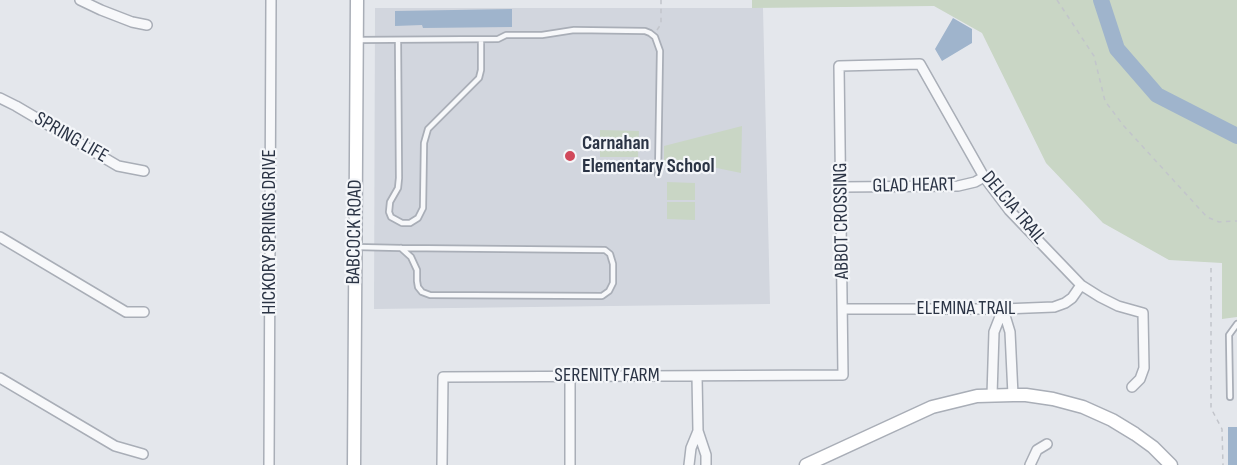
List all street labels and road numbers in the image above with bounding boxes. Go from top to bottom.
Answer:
street label: SPRING LIFE [30,107,112,169]
street label: HICKORY SPRINGS DRIVE [258,149,282,315]
street label: ABBOT CROSSING [829,162,855,280]
street label: DELCIA TRAIL [976,167,1050,249]
street label: GLAD HEART [872,173,956,199]
street label: BABCOCK ROAD [342,179,368,285]
street label: ELEMINA TRAIL [917,297,1015,321]
street label: SERENITY FARM [554,364,660,388]

